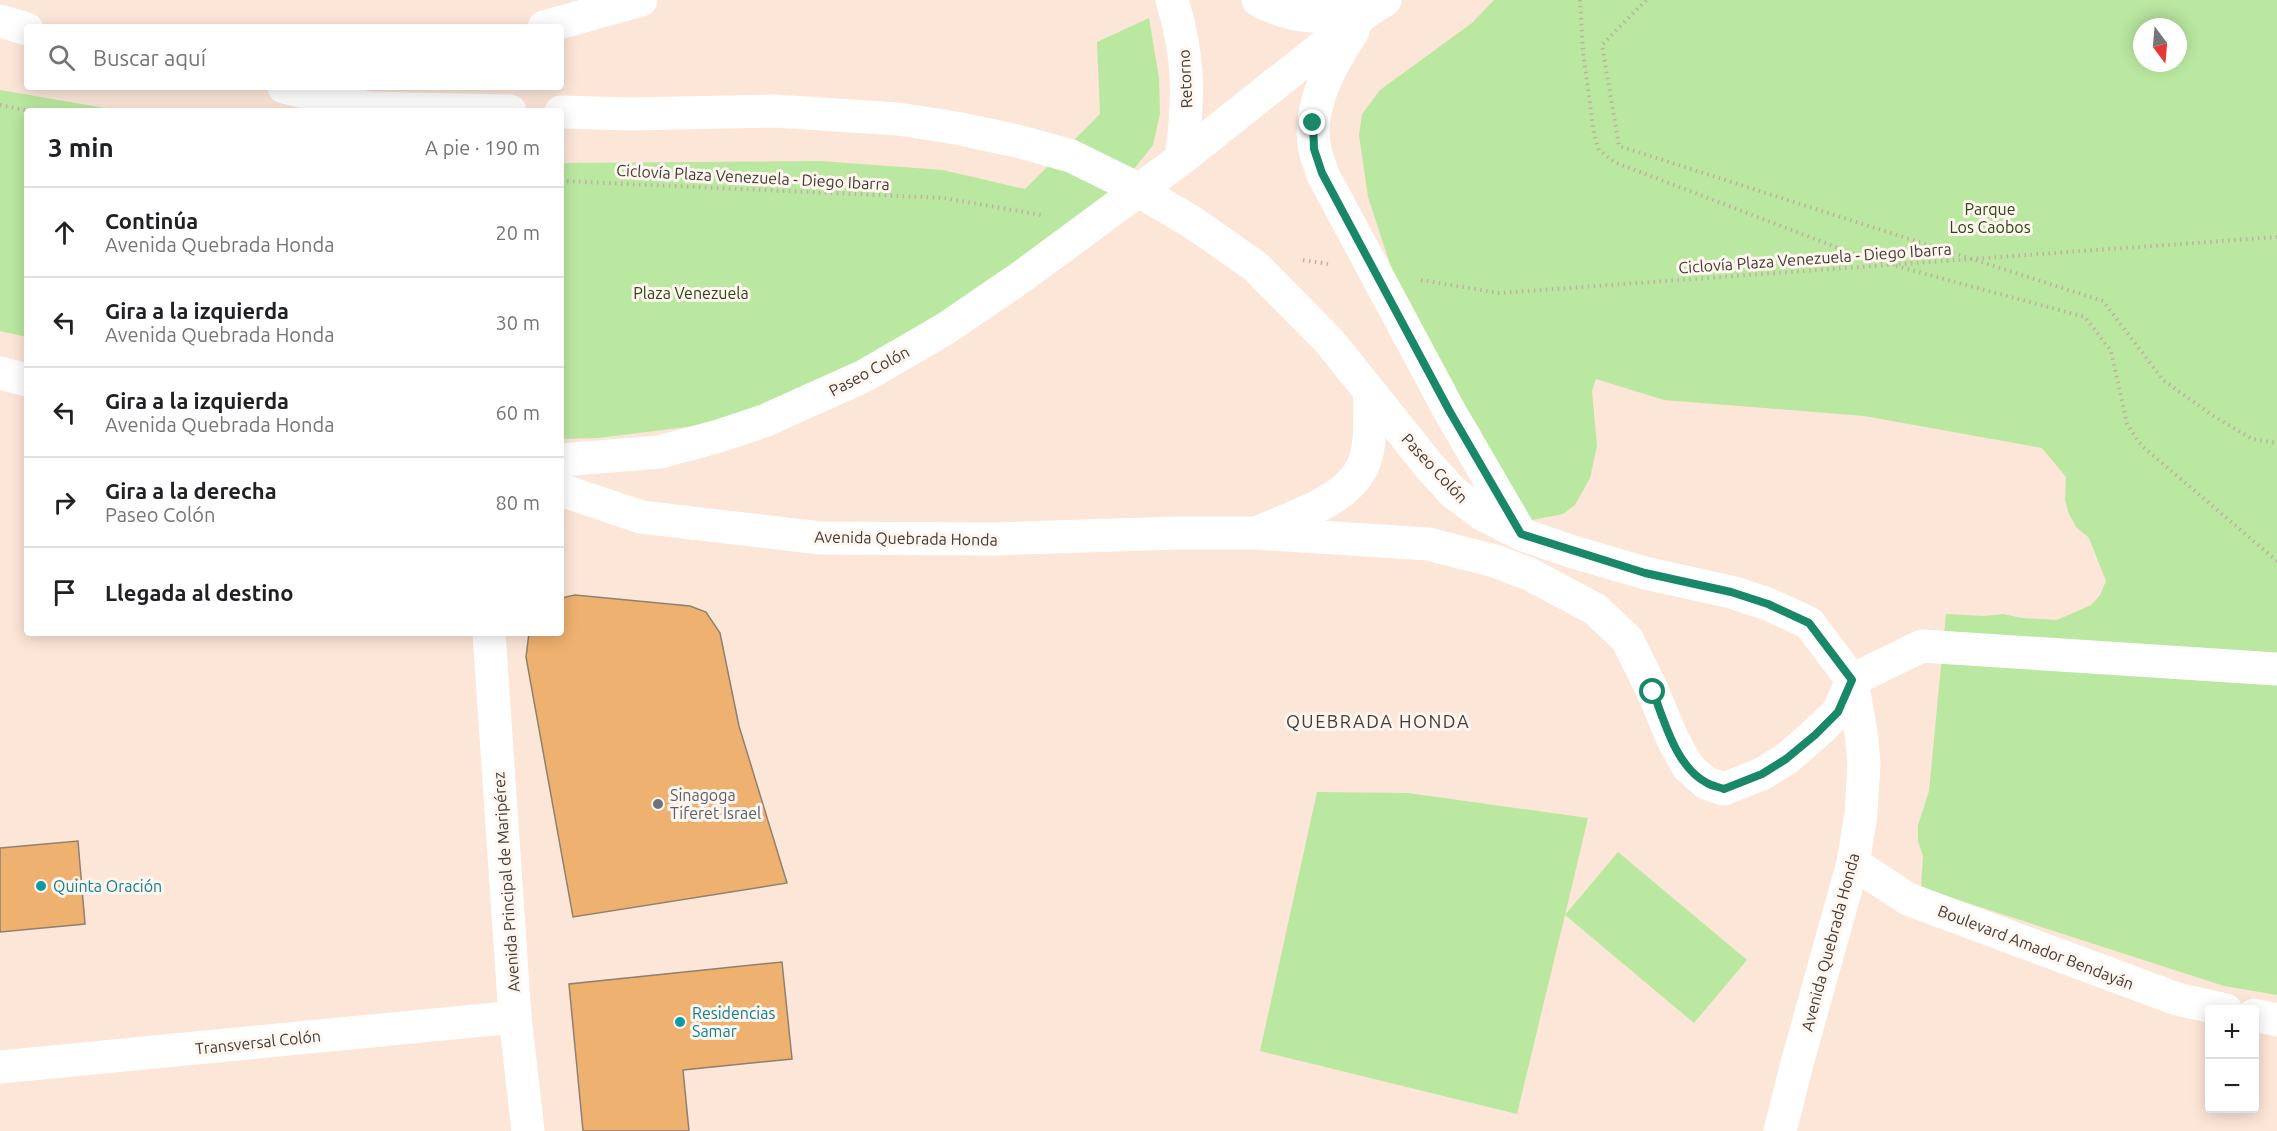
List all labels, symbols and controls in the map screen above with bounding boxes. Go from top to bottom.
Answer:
north arrow [2133,18,2187,72]
search box [24,24,564,90]
icon: search [45,41,78,74]
text: Buscar aquí [93,45,206,70]
street label: Retorno [1174,49,1196,109]
route end [1299,109,1325,135]
text: 3 min [48,133,114,162]
text: A pie · 190 m [425,136,540,159]
street label: Ciclovía Plaza Venezuela - Diego Ibarra [616,161,890,193]
park label: Parque Los Caobos [1949,200,2031,236]
text: Continúa [105,208,198,233]
icon: ahead [48,216,81,249]
text: 20 m [496,221,540,244]
text: Avenida Quebrada Honda [105,233,334,256]
street label: Ciclovía Plaza Venezuela - Diego Ibarra [1678,239,1952,277]
park label: Plaza Venezuela [633,284,749,302]
text: Gira a la izquierda [105,298,289,323]
icon: left [48,306,81,339]
text: 30 m [496,311,540,334]
text: Avenida Quebrada Honda [105,323,334,346]
street label: Paseo Colón [826,342,912,400]
text: Gira a la izquierda [105,388,289,413]
icon: left [48,396,81,429]
text: 60 m [496,401,540,424]
text: Avenida Quebrada Honda [105,413,334,436]
street label: Paseo Colón [1398,430,1472,506]
text: Gira a la derecha [105,478,277,503]
icon: right [48,486,81,519]
text: 80 m [496,491,540,514]
text: Paseo Colón [105,503,215,526]
street label: Avenida Quebrada Honda [814,527,998,549]
icon: arrive [48,576,81,609]
text: Llegada al destino [105,580,293,605]
route start [1639,678,1665,704]
district label: QUEBRADA HONDA [1286,711,1470,732]
street label: Avenida Principal de Maripérez [489,771,523,993]
place label: Sinagoga Tiferet Israel [670,786,761,822]
marker: Sinagoga Tiferet Israel [651,797,665,811]
street label: Avenida Quebrada Honda [1798,851,1862,1033]
place label: Quinta Oración [53,877,162,895]
marker: Quinta Oración [34,879,48,893]
street label: Boulevard Amador Bendayán [1935,901,2137,993]
place label: Residencias Samar [692,1004,775,1040]
map controls [2205,1005,2259,1113]
button: + [2205,1005,2259,1059]
marker: Residencias Samar [673,1015,687,1029]
street label: Transversal Colón [194,1026,322,1058]
button: − [2205,1059,2259,1113]

